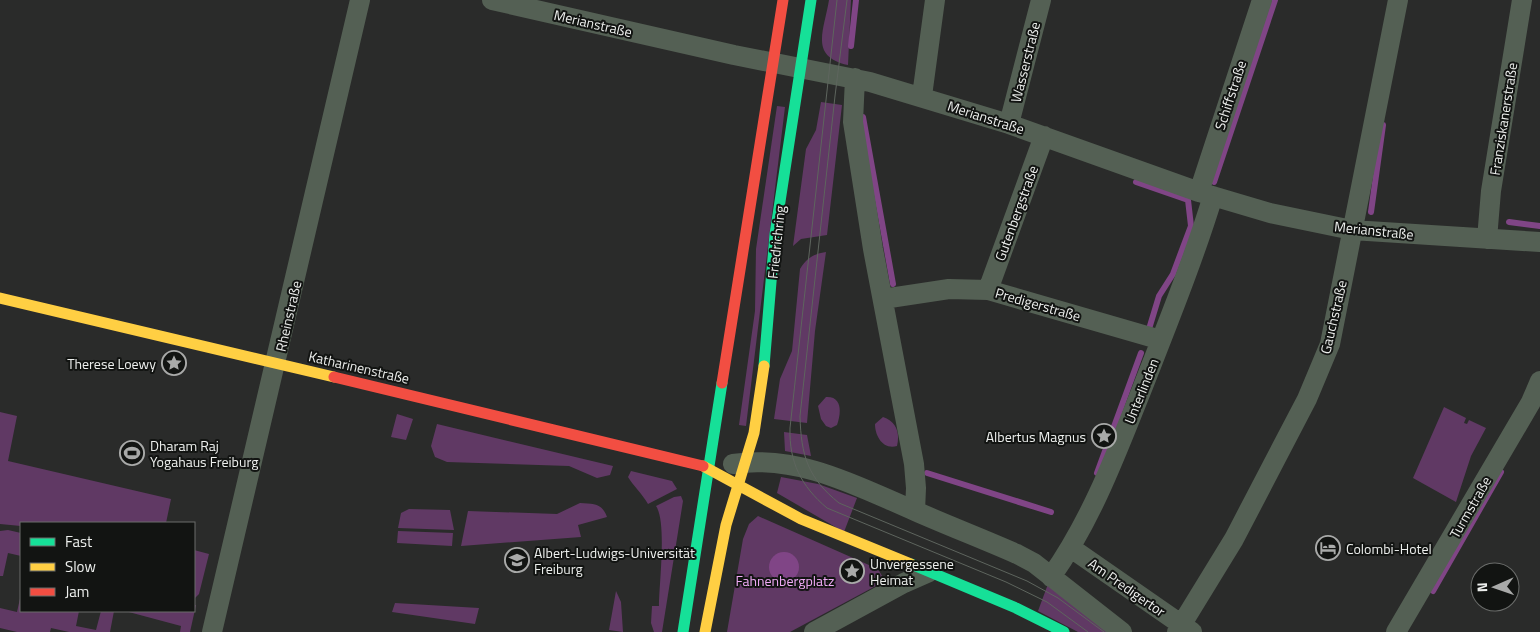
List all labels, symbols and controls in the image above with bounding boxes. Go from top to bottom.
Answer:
street label: Merianstraße [552,4,634,42]
street label: Wasserstraße [1005,19,1045,105]
street label: Schiffstraße [1209,58,1251,132]
street label: Franziskanerstraße [1484,61,1522,177]
street label: Merianstraße [945,95,1027,139]
street label: Gutenbergstraße [989,162,1043,264]
street label: Friedrichring [762,204,790,280]
street label: Merianstraße [1333,215,1415,245]
street label: Rheinstraße [270,278,306,354]
street label: Gauchstraße [1314,278,1352,356]
street label: Predigerstraße [993,282,1083,326]
street label: Katharinenstraße [307,345,411,389]
place icon: Therese Loewy [161,350,187,376]
place label: Therese Loewy [67,353,156,374]
street label: Unterlinden [1118,355,1164,427]
place icon: Albertus Magnus [1091,423,1117,449]
place label: Albertus Magnus [986,426,1086,447]
place label: Dharam Raj Yogahaus Freiburg [150,435,258,472]
sports icon: Dharam Raj Yogahaus Freiburg [119,440,145,466]
street label: Turmstraße [1444,472,1496,542]
legend [20,522,195,612]
text: Fast [65,530,93,553]
hotel icon: Colombi-Hotel [1315,535,1341,561]
place label: Colombi-Hotel [1346,538,1432,559]
place label: Albert-Ludwigs-Universität Freiburg [534,542,695,579]
school or university icon: Albert-Ludwigs-Universität Freiburg [504,547,530,573]
place label: Unvergessene Heimat [870,553,954,590]
street label: Am Predigertor [1084,553,1170,621]
text: Slow [65,555,96,578]
place icon: Unvergessene Heimat [839,558,865,584]
north arrow [1470,562,1520,612]
park label: Fahnenbergplatz [736,570,834,591]
text: Jam [65,580,89,603]
text: N [1471,582,1492,593]

